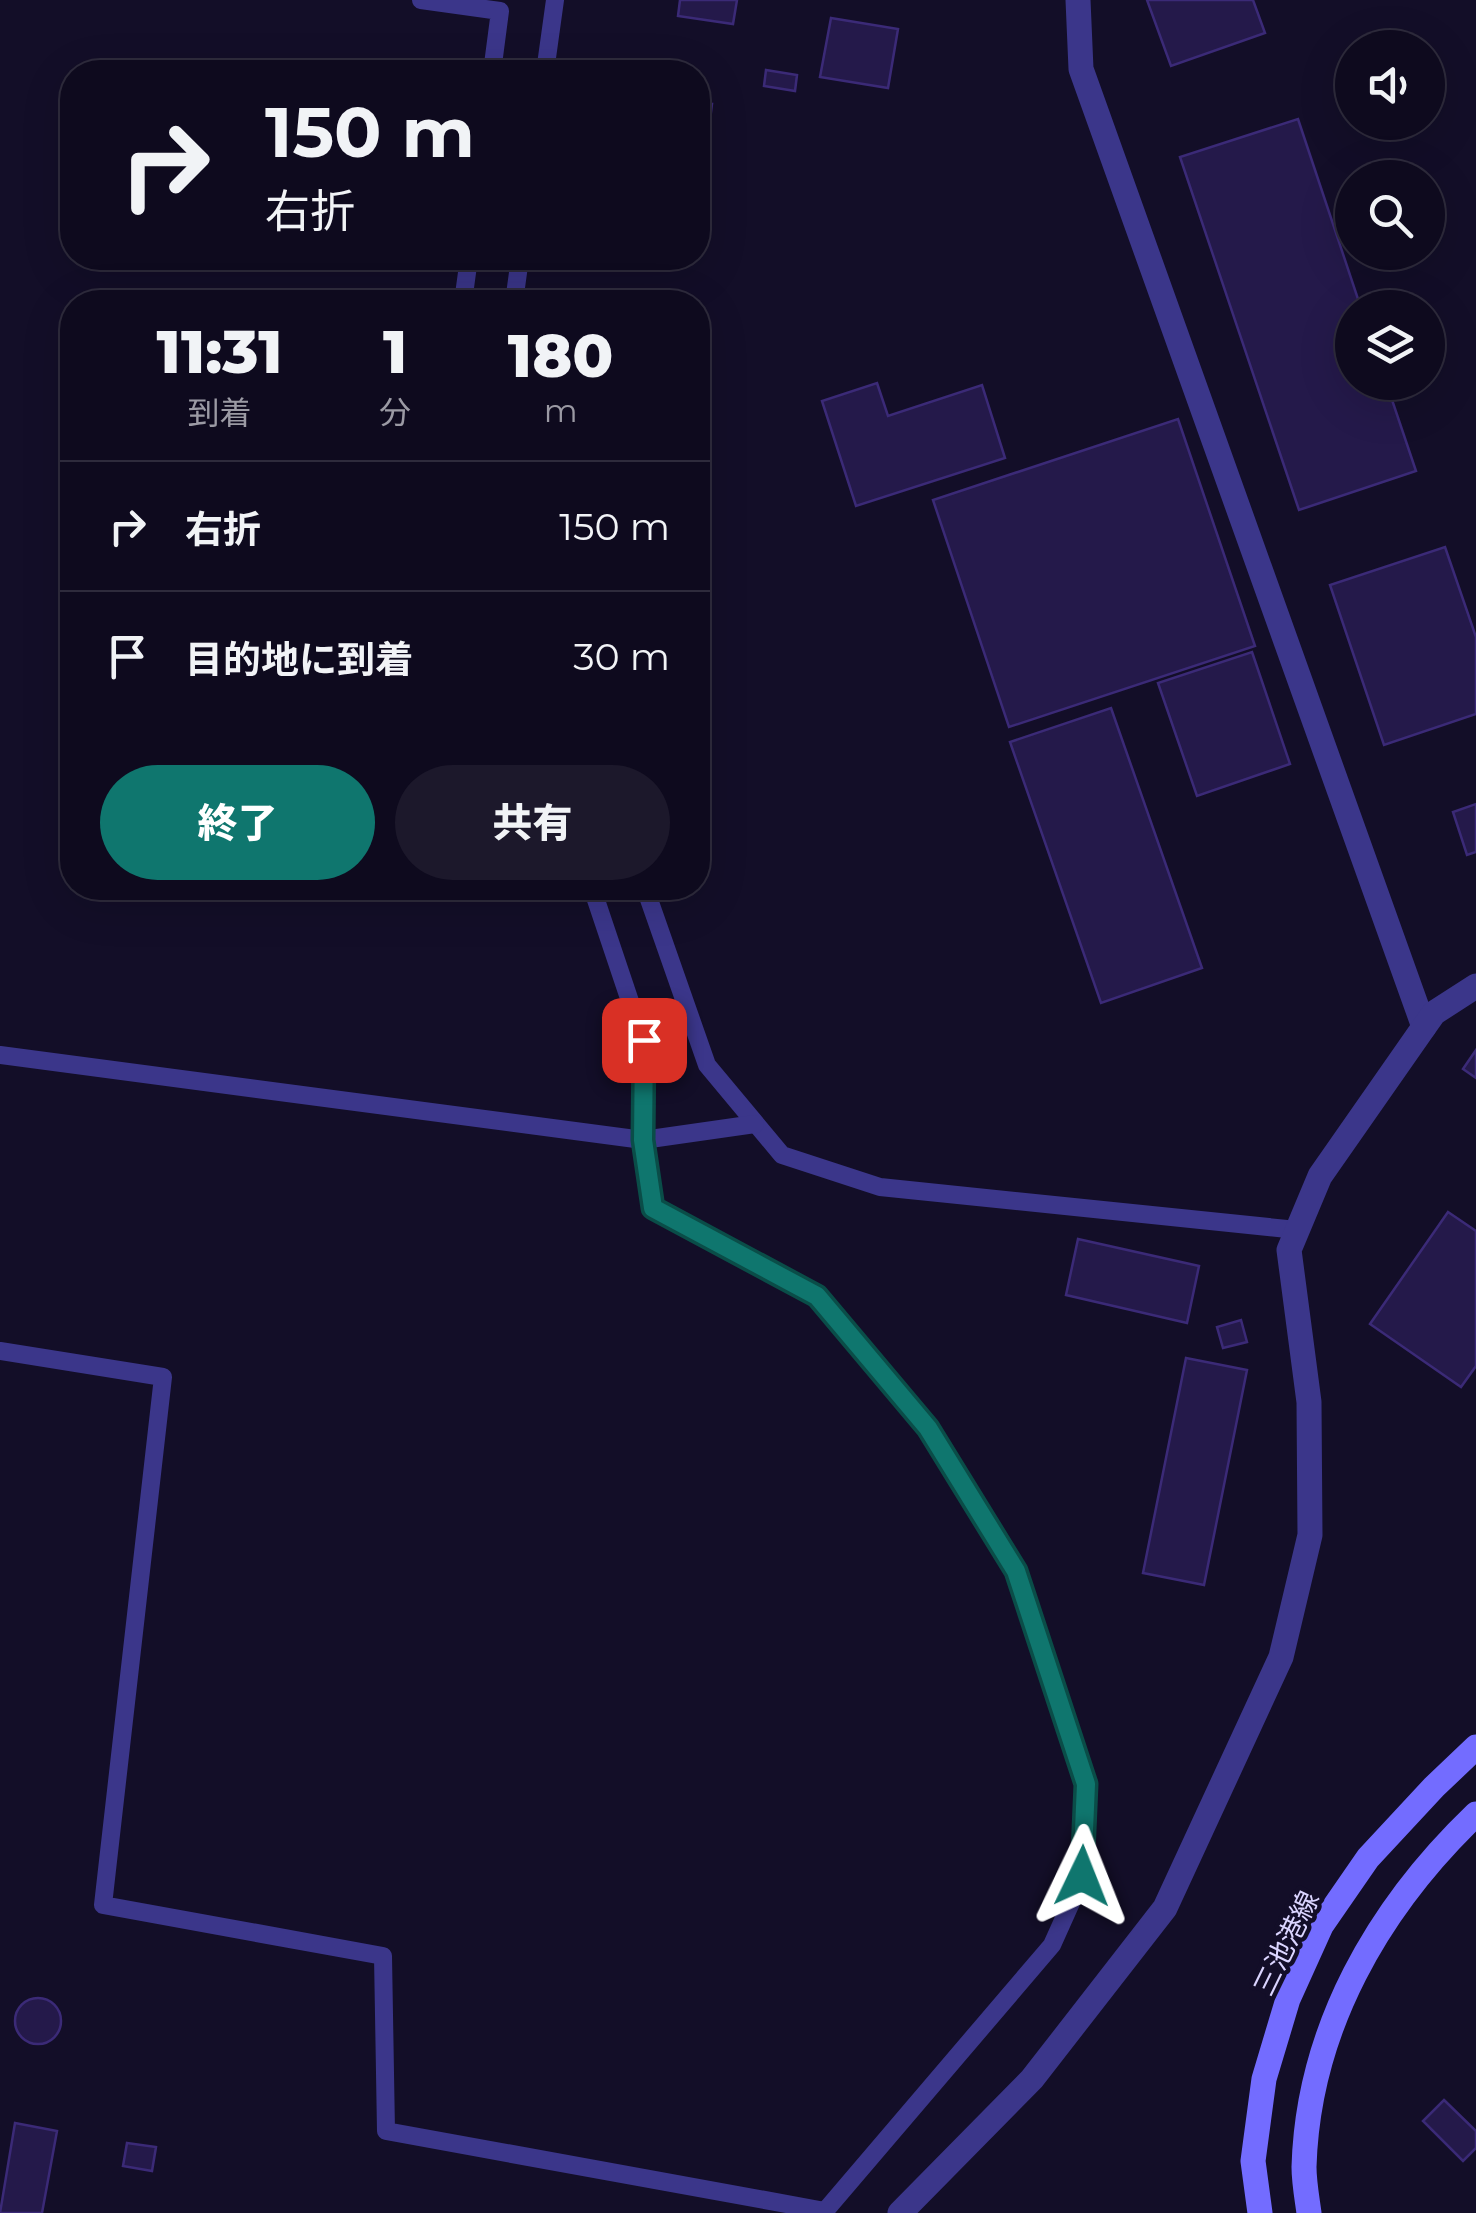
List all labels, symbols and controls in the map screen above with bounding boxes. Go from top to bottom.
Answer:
map controls [1335,30,1445,400]
button: sound [1335,30,1445,140]
text: 150 m [265,89,475,175]
icon: right [100,100,230,230]
button: search [1335,160,1445,270]
text: 右折 [265,183,355,238]
button: layers [1335,290,1445,400]
text: 11:31 [157,315,283,388]
text: 1 [383,315,407,388]
text: 180 [508,319,613,392]
text: m [544,391,578,430]
text: 到着 [188,393,252,432]
text: 分 [379,393,411,432]
icon: right [100,499,155,554]
text: 150 m [559,503,670,550]
text: 右折 [185,506,261,553]
icon: arrive [100,629,155,684]
text: 30 m [573,633,670,680]
text: 目的地に到着 [185,636,413,683]
button: 終了 [100,765,375,880]
button: 共有 [395,765,670,880]
pin [602,998,687,1083]
icon: arrive [617,1013,672,1068]
position arrow [1030,1824,1134,1928]
street label: 三池港線 [1246,1885,1326,2001]

